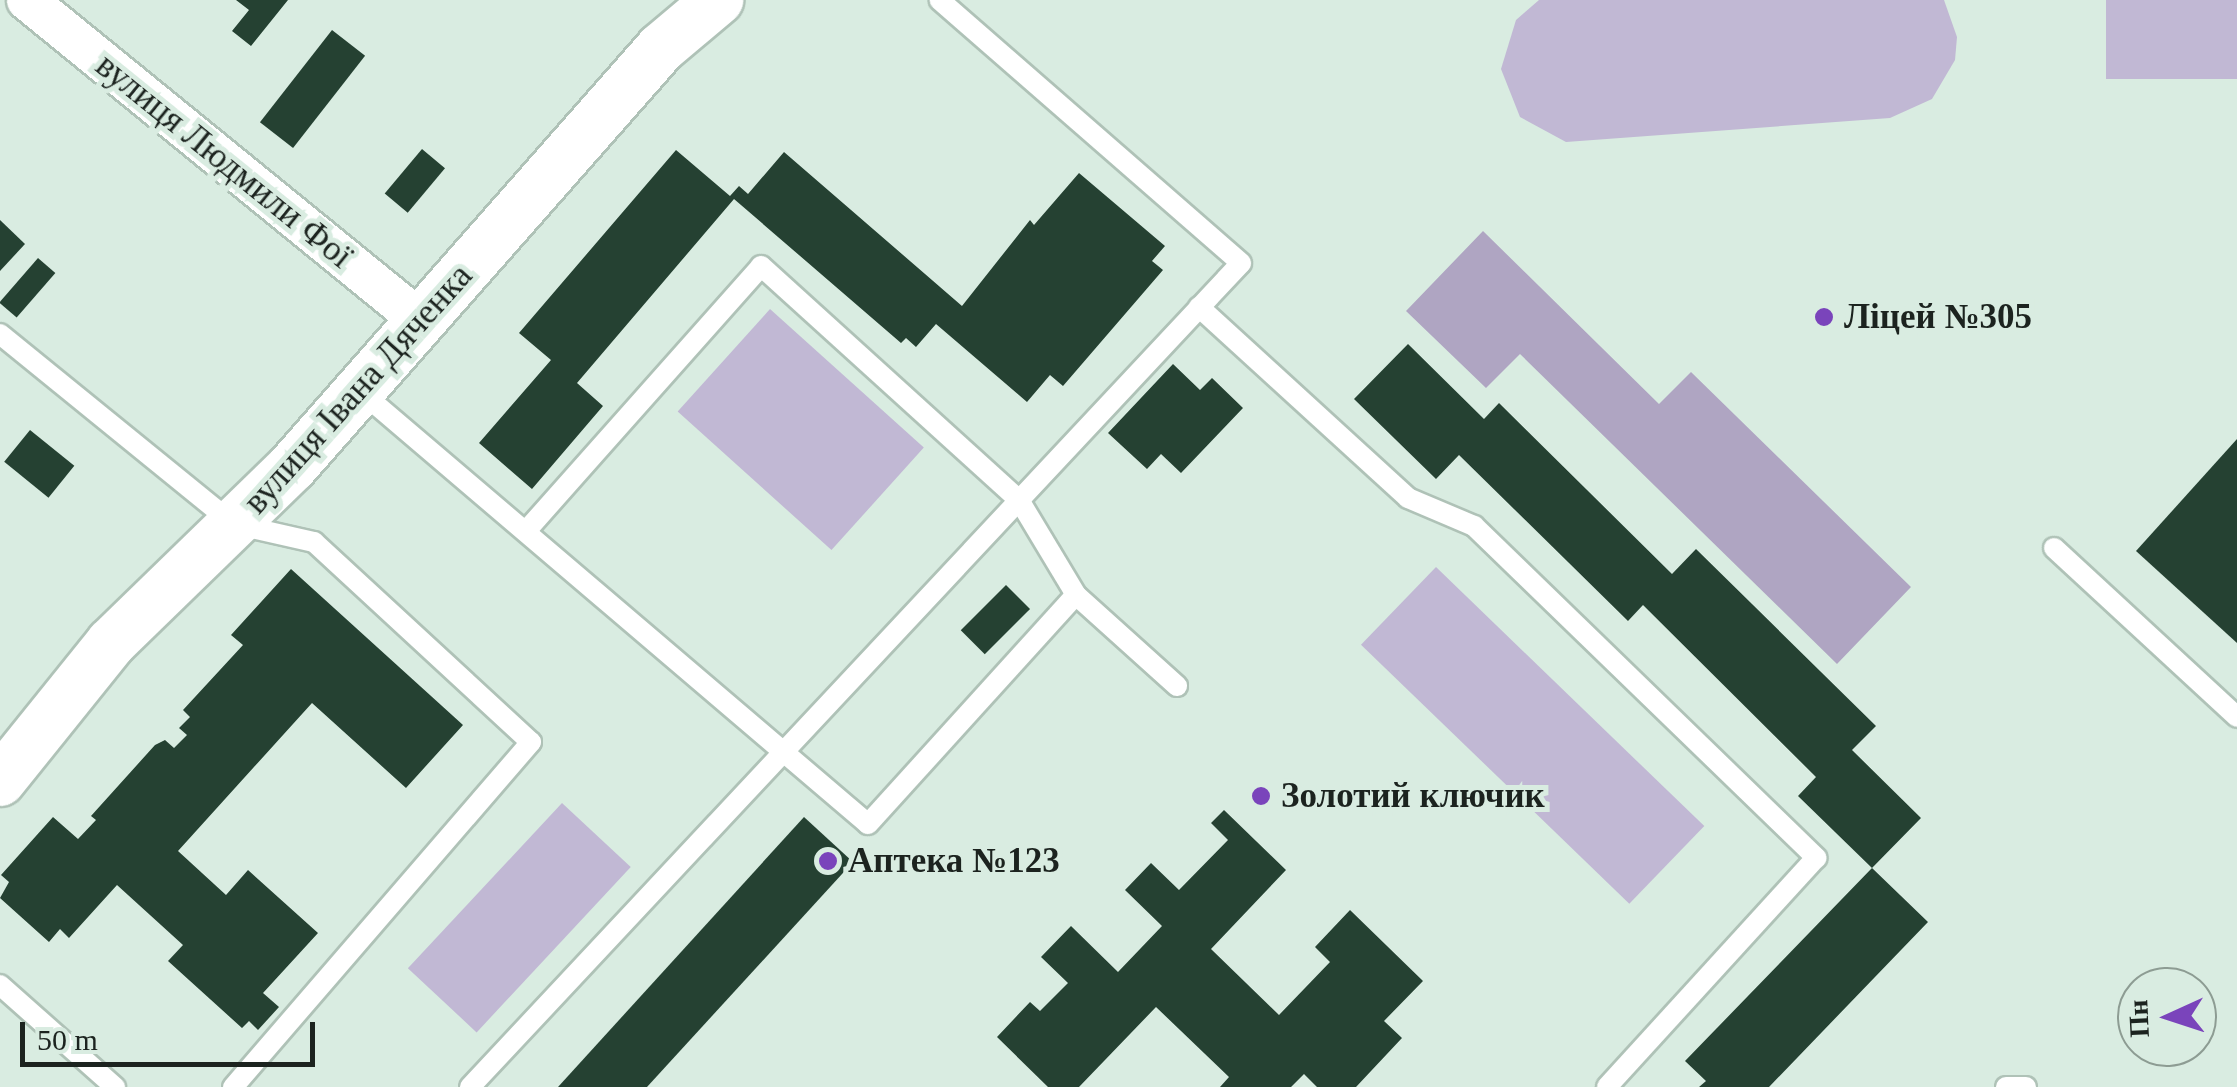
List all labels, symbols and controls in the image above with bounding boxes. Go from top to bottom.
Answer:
street label: вулиця Людмили Фої [87,45,361,277]
street label: вулиця Івана Дяченка [235,256,481,522]
place label: Ліцей №305 [1844,296,2032,338]
marker: Ліцей №305 [1813,306,1835,328]
place label: Золотий ключик [1281,775,1545,817]
marker: Золотий ключик [1250,785,1272,807]
place label: Аптека №123 [848,840,1060,882]
marker: Аптека №123 [817,850,839,872]
north arrow [2117,967,2217,1067]
text: Пн [2122,999,2155,1038]
scale bar [25,1002,320,1064]
text: 50 m [37,1023,98,1056]

